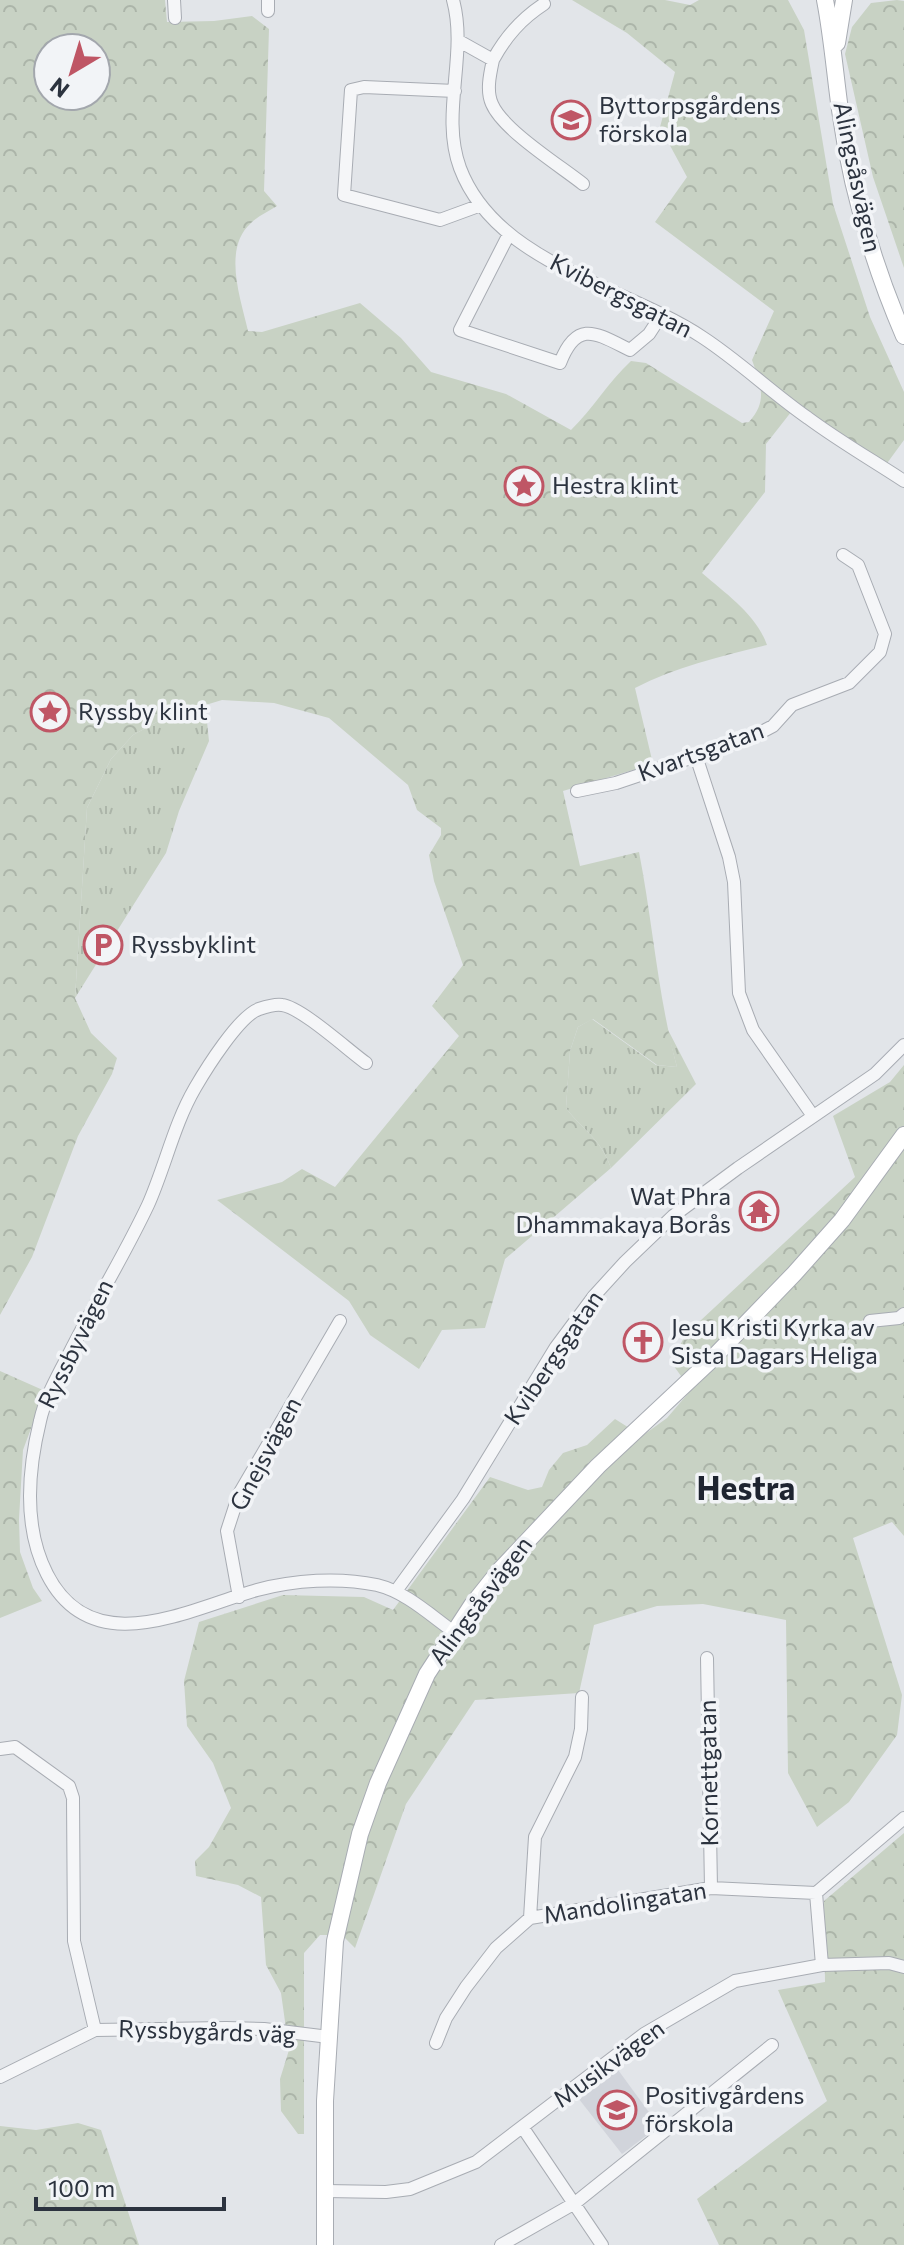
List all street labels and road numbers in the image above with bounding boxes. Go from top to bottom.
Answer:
street label: Alingsåsvägen [828,99,889,255]
street label: Kvibergsgatan [546,246,698,343]
street label: Kvartsgatan [634,714,767,787]
street label: Ryssbyvägen [31,1274,118,1413]
street label: Kvibergsgatan [497,1285,608,1430]
street label: Gnejsvägen [223,1392,307,1515]
street label: Alingsåsvägen [422,1530,538,1670]
street label: Kornettgatan [692,1699,723,1847]
street label: Mandolingatan [541,1874,708,1929]
street label: Ryssbygårds väg [118,2013,296,2048]
street label: Musikvägen [547,2013,669,2113]

